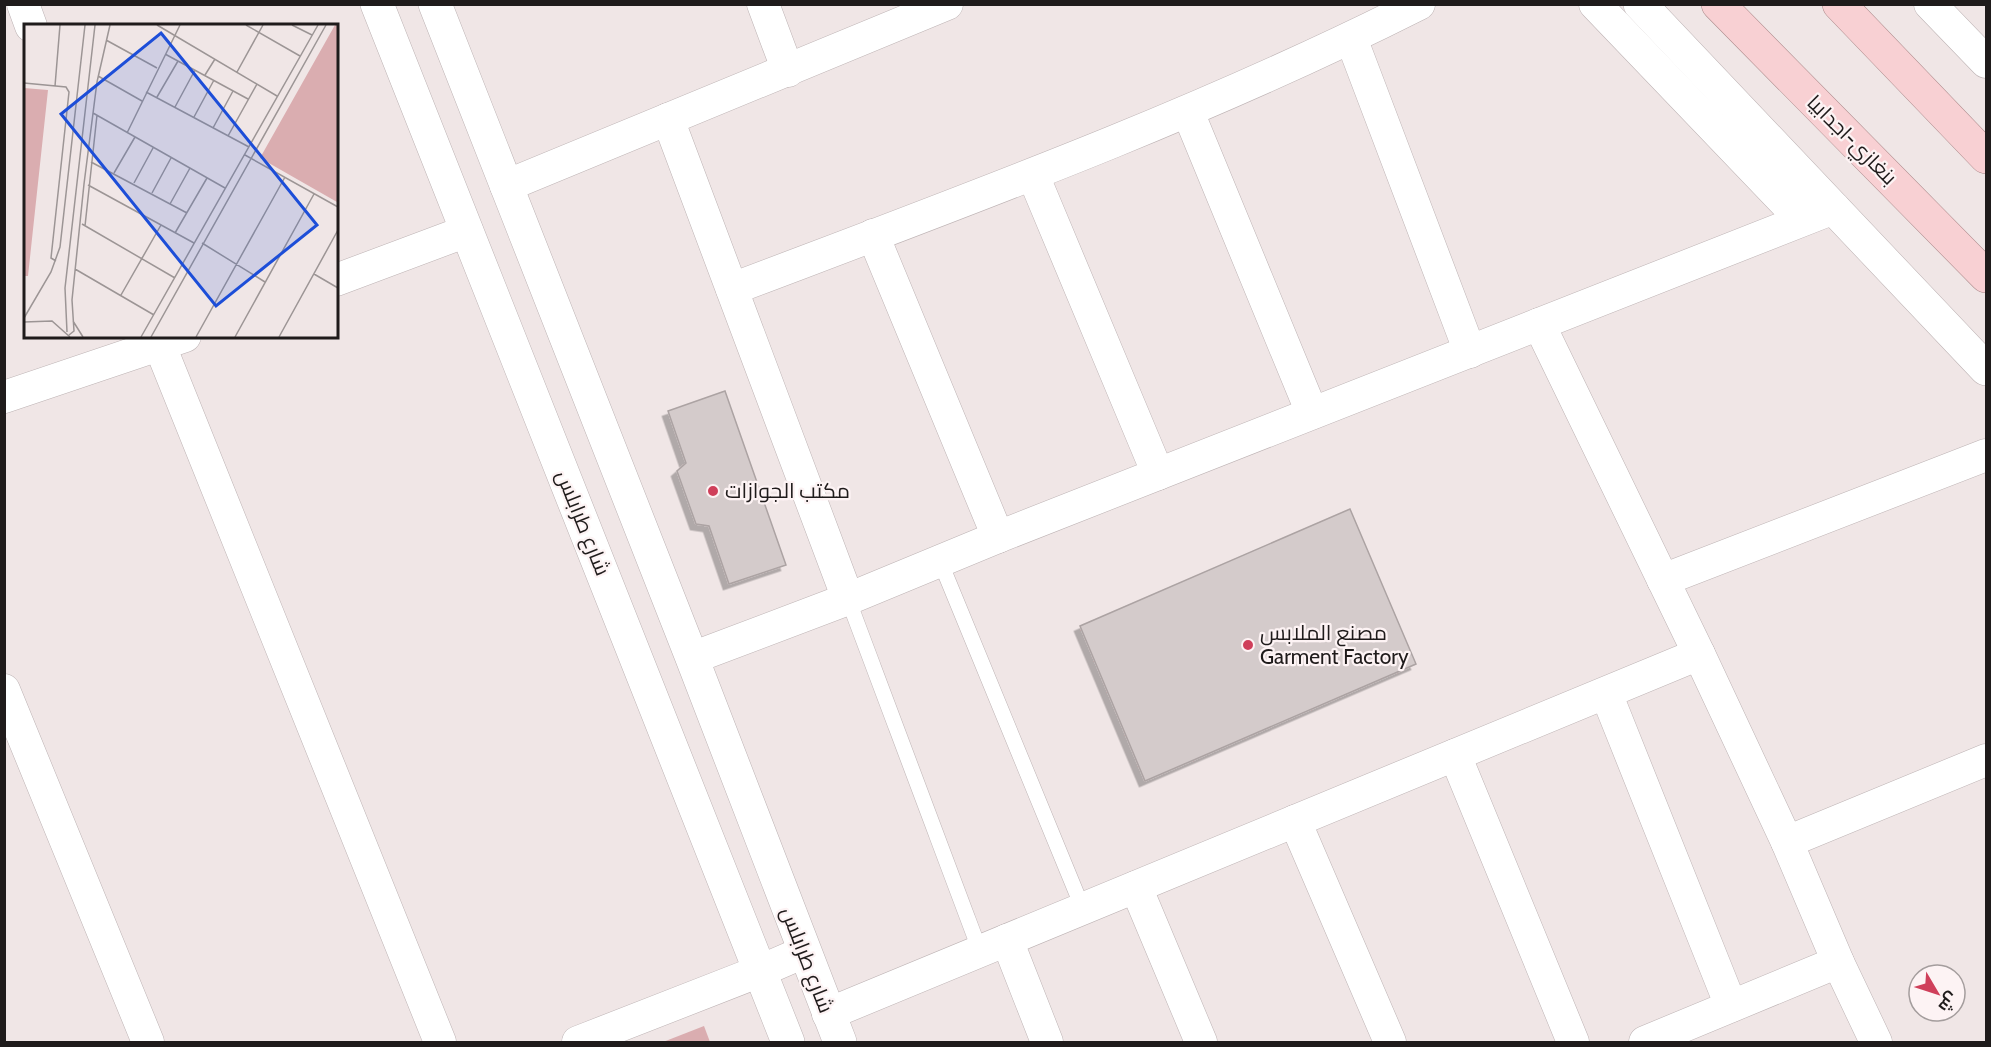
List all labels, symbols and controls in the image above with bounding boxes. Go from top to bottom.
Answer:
inset map [24,24,338,338]
street label: بنغازي-اجدابيا [1799,90,1902,193]
street label: شارع طرابلس [549,467,616,580]
place label: مكتب الجوازات [725,478,850,503]
marker: مكتب الجوازات [706,484,720,498]
place label: مصنع الملابس Garment Factory [1260,620,1409,669]
marker: مصنع الملابس Garment Factory [1241,638,1255,652]
street label: شارع طرابلس [774,903,839,1017]
north arrow [1907,963,1967,1023]
text: ش [1934,988,1962,1016]

